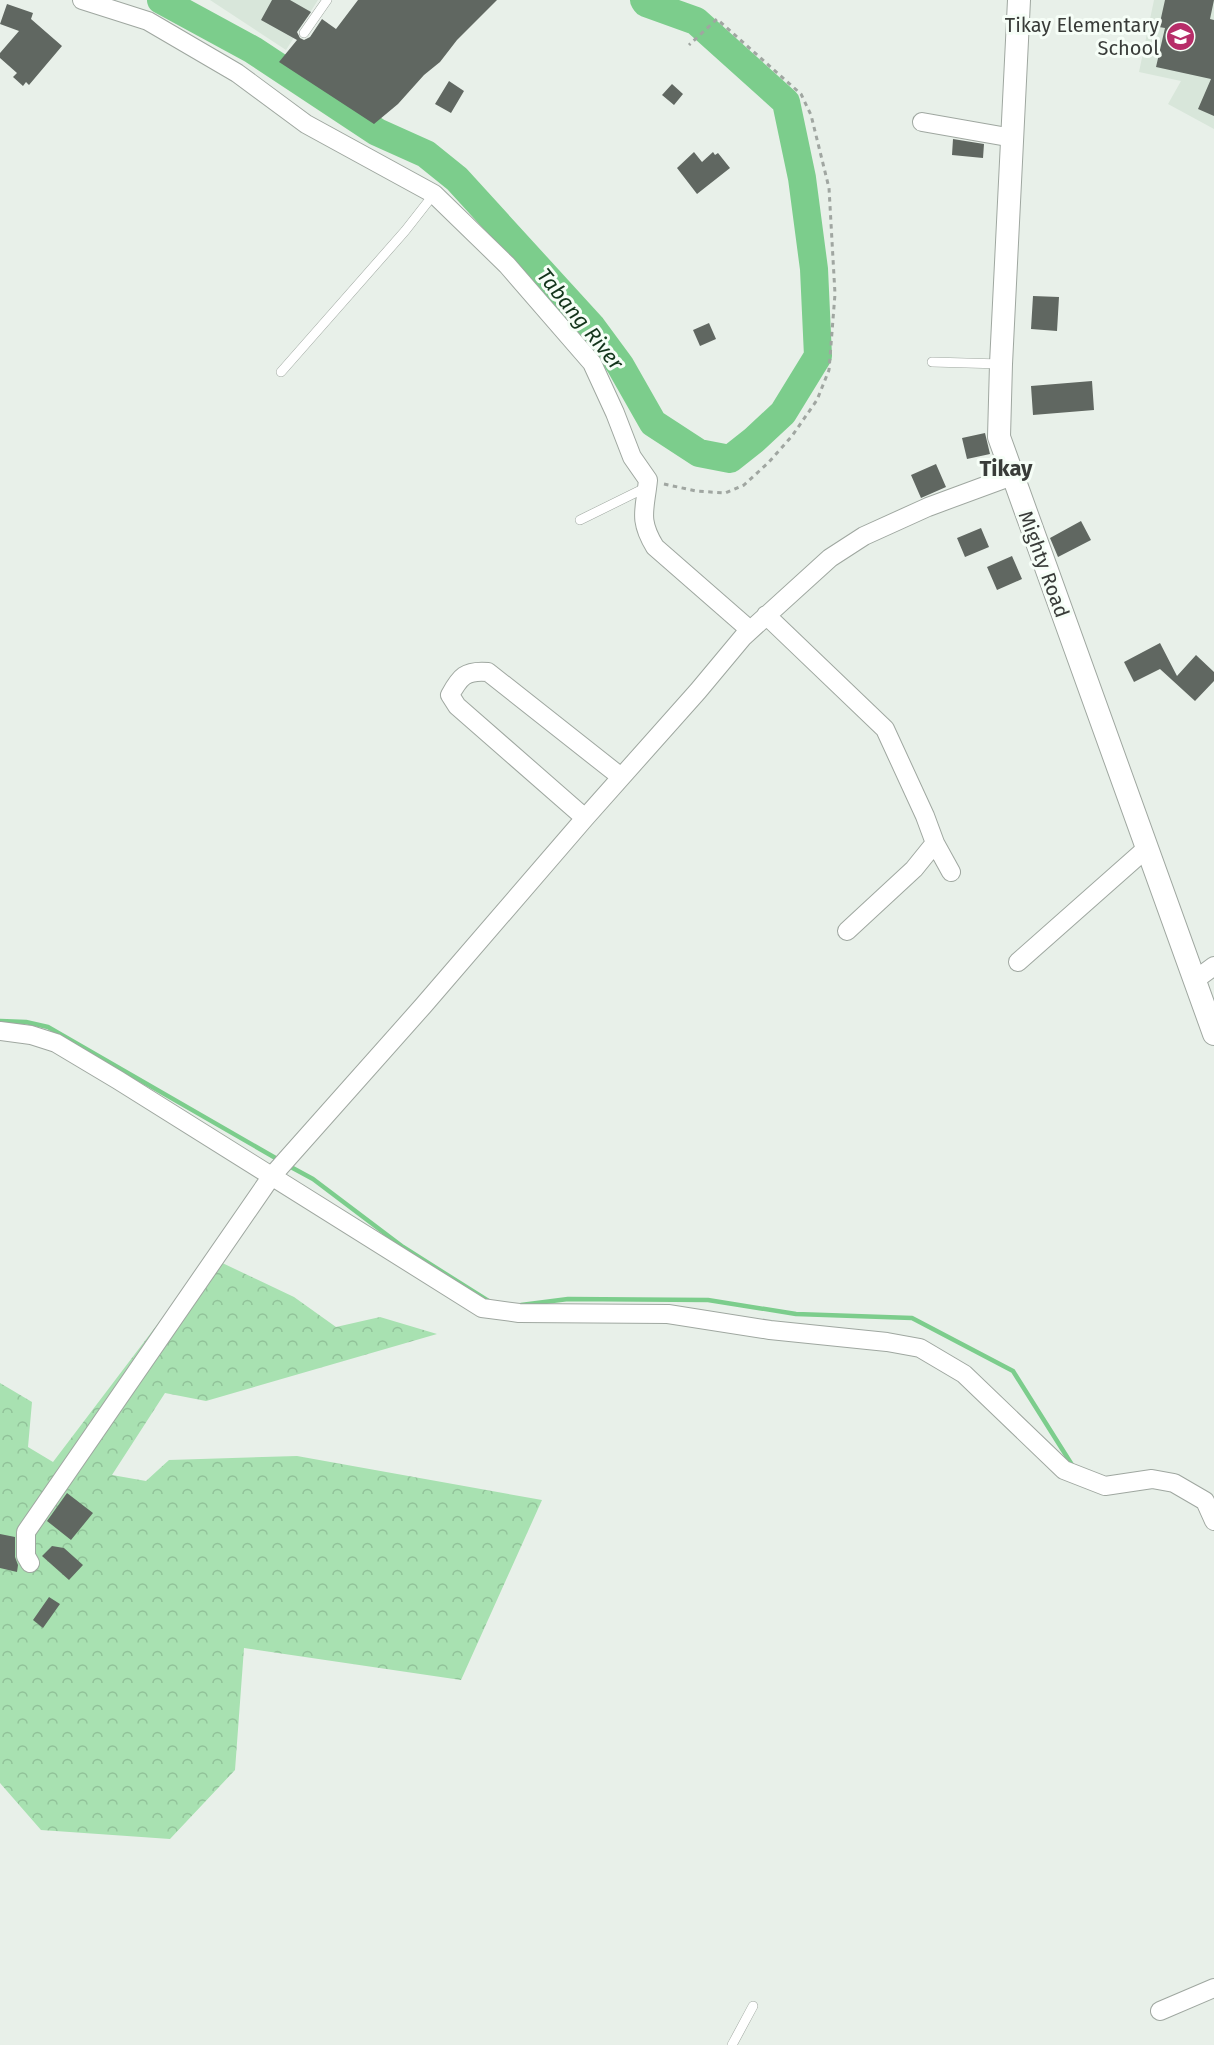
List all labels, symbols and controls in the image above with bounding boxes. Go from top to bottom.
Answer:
place label: Tikay Elementary School [1005,13,1159,60]
school or university icon: Tikay Elementary School [1164,20,1196,52]
water label: Tabang River [531,263,629,376]
district label: Tikay [979,455,1033,482]
street label: Mighty Road [1014,507,1074,621]

